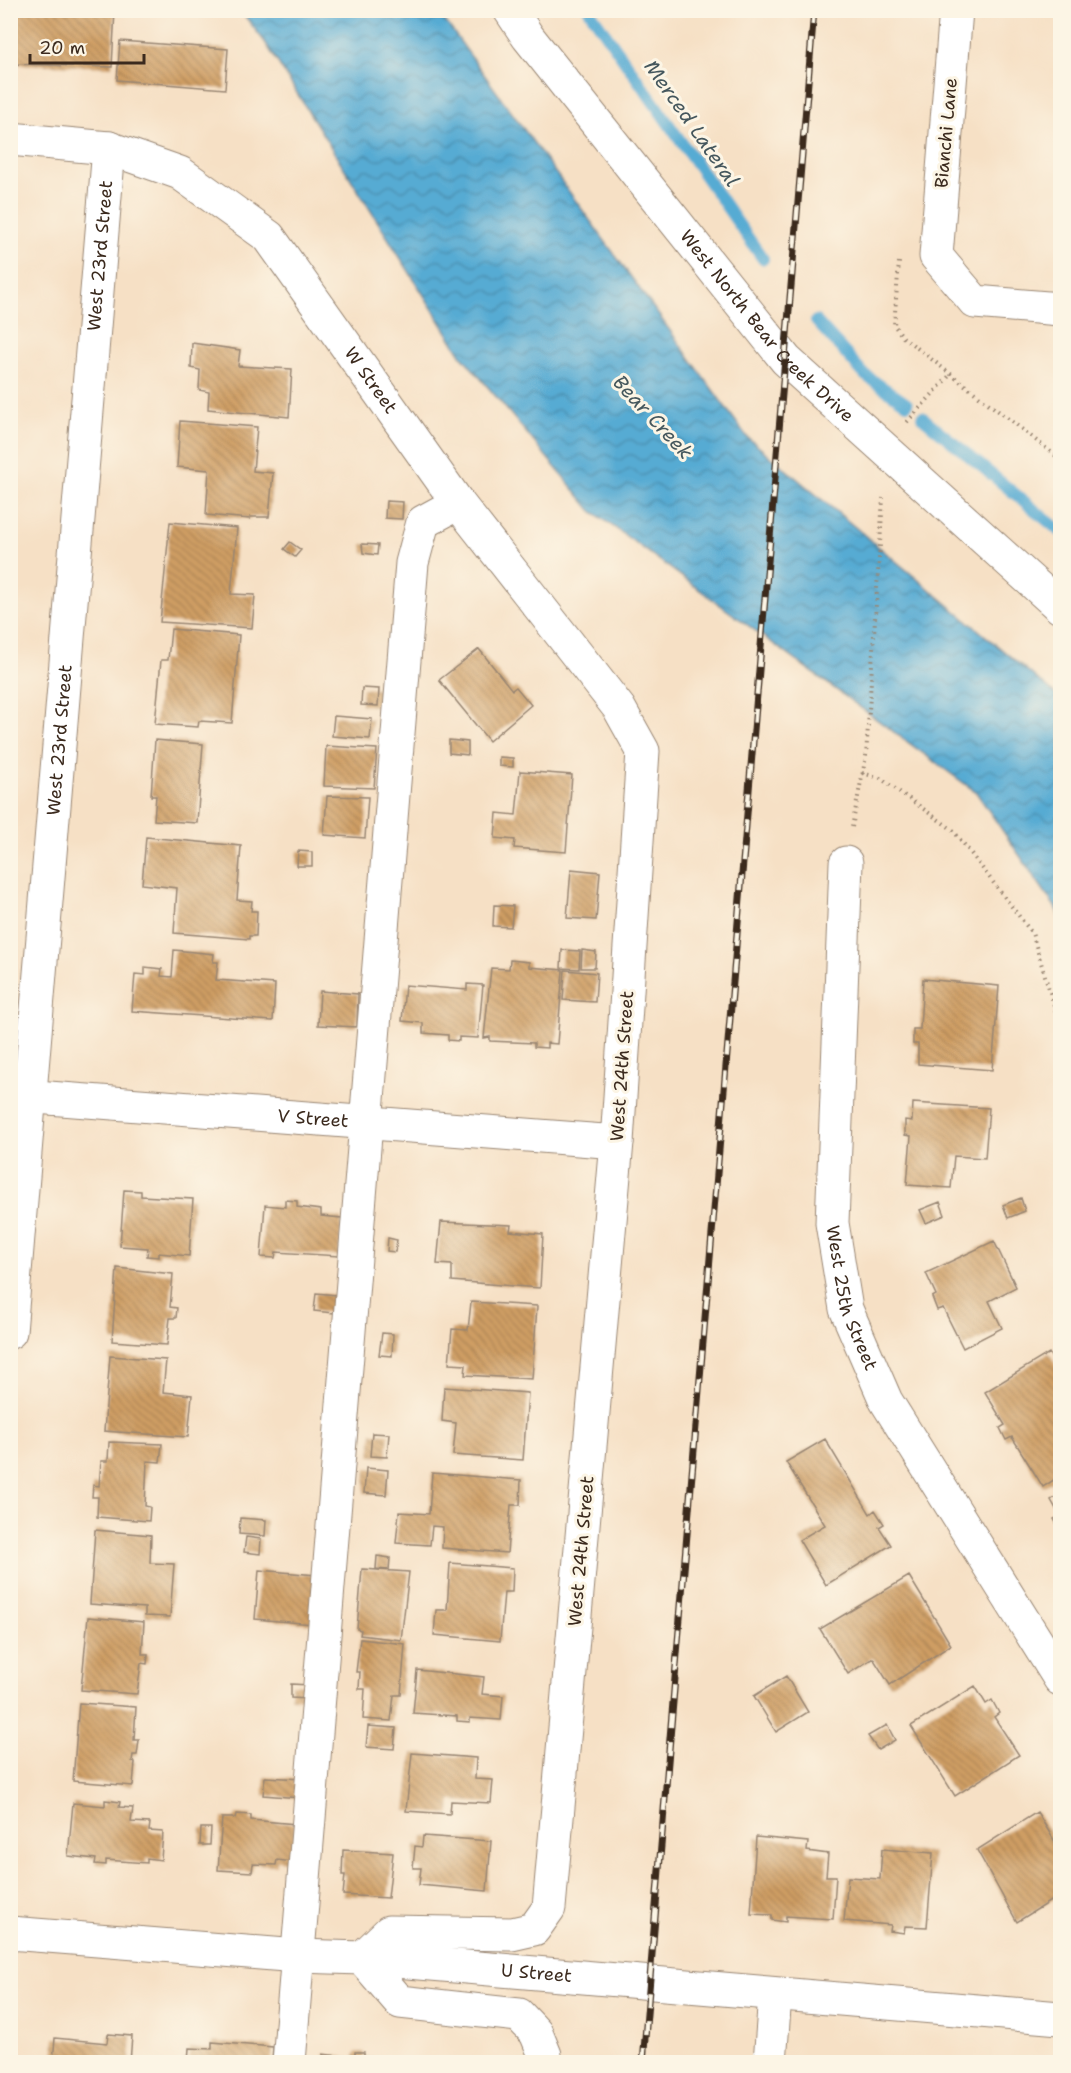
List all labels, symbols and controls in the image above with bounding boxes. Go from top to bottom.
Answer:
scale bar [30,27,144,65]
text: 20 m [39,36,85,60]
water label: Merced Lateral [639,54,745,192]
street label: Bianchi Lane [929,77,963,189]
street label: West 23rd Street [82,179,118,332]
street label: West North Bear Creek Drive [675,225,859,428]
street label: W Street [339,342,403,418]
water label: Bear Creek [607,369,699,465]
street label: West 23rd Street [41,664,78,816]
street label: West 24th Street [605,990,639,1142]
street label: V Street [277,1104,350,1133]
street label: West 25th Street [821,1224,883,1374]
street label: West 24th Street [562,1475,600,1627]
street label: U Street [500,1958,573,1988]

